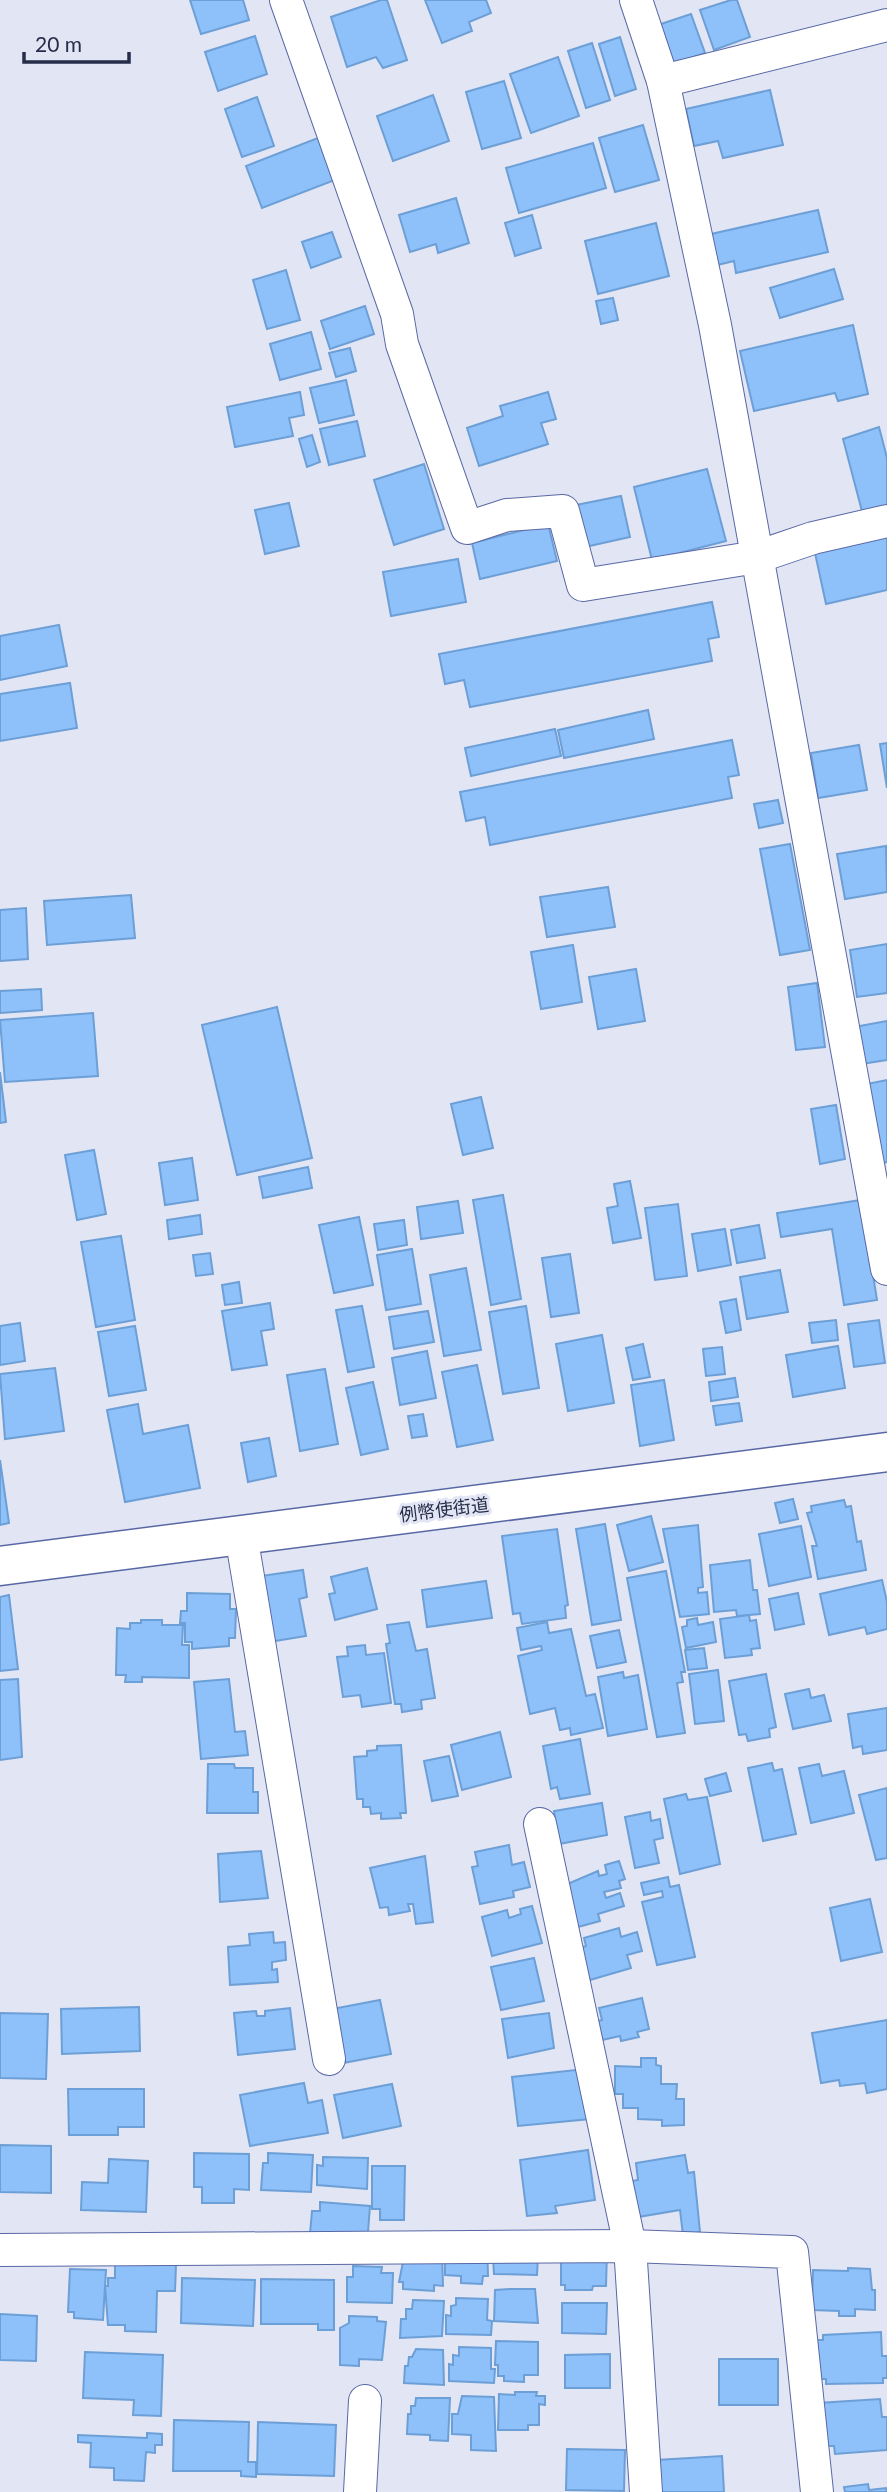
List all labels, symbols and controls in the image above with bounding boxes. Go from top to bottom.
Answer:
scale bar [24,21,130,65]
text: 20 m [35,31,82,56]
street label: 例幣使街道 [398,1493,490,1525]

